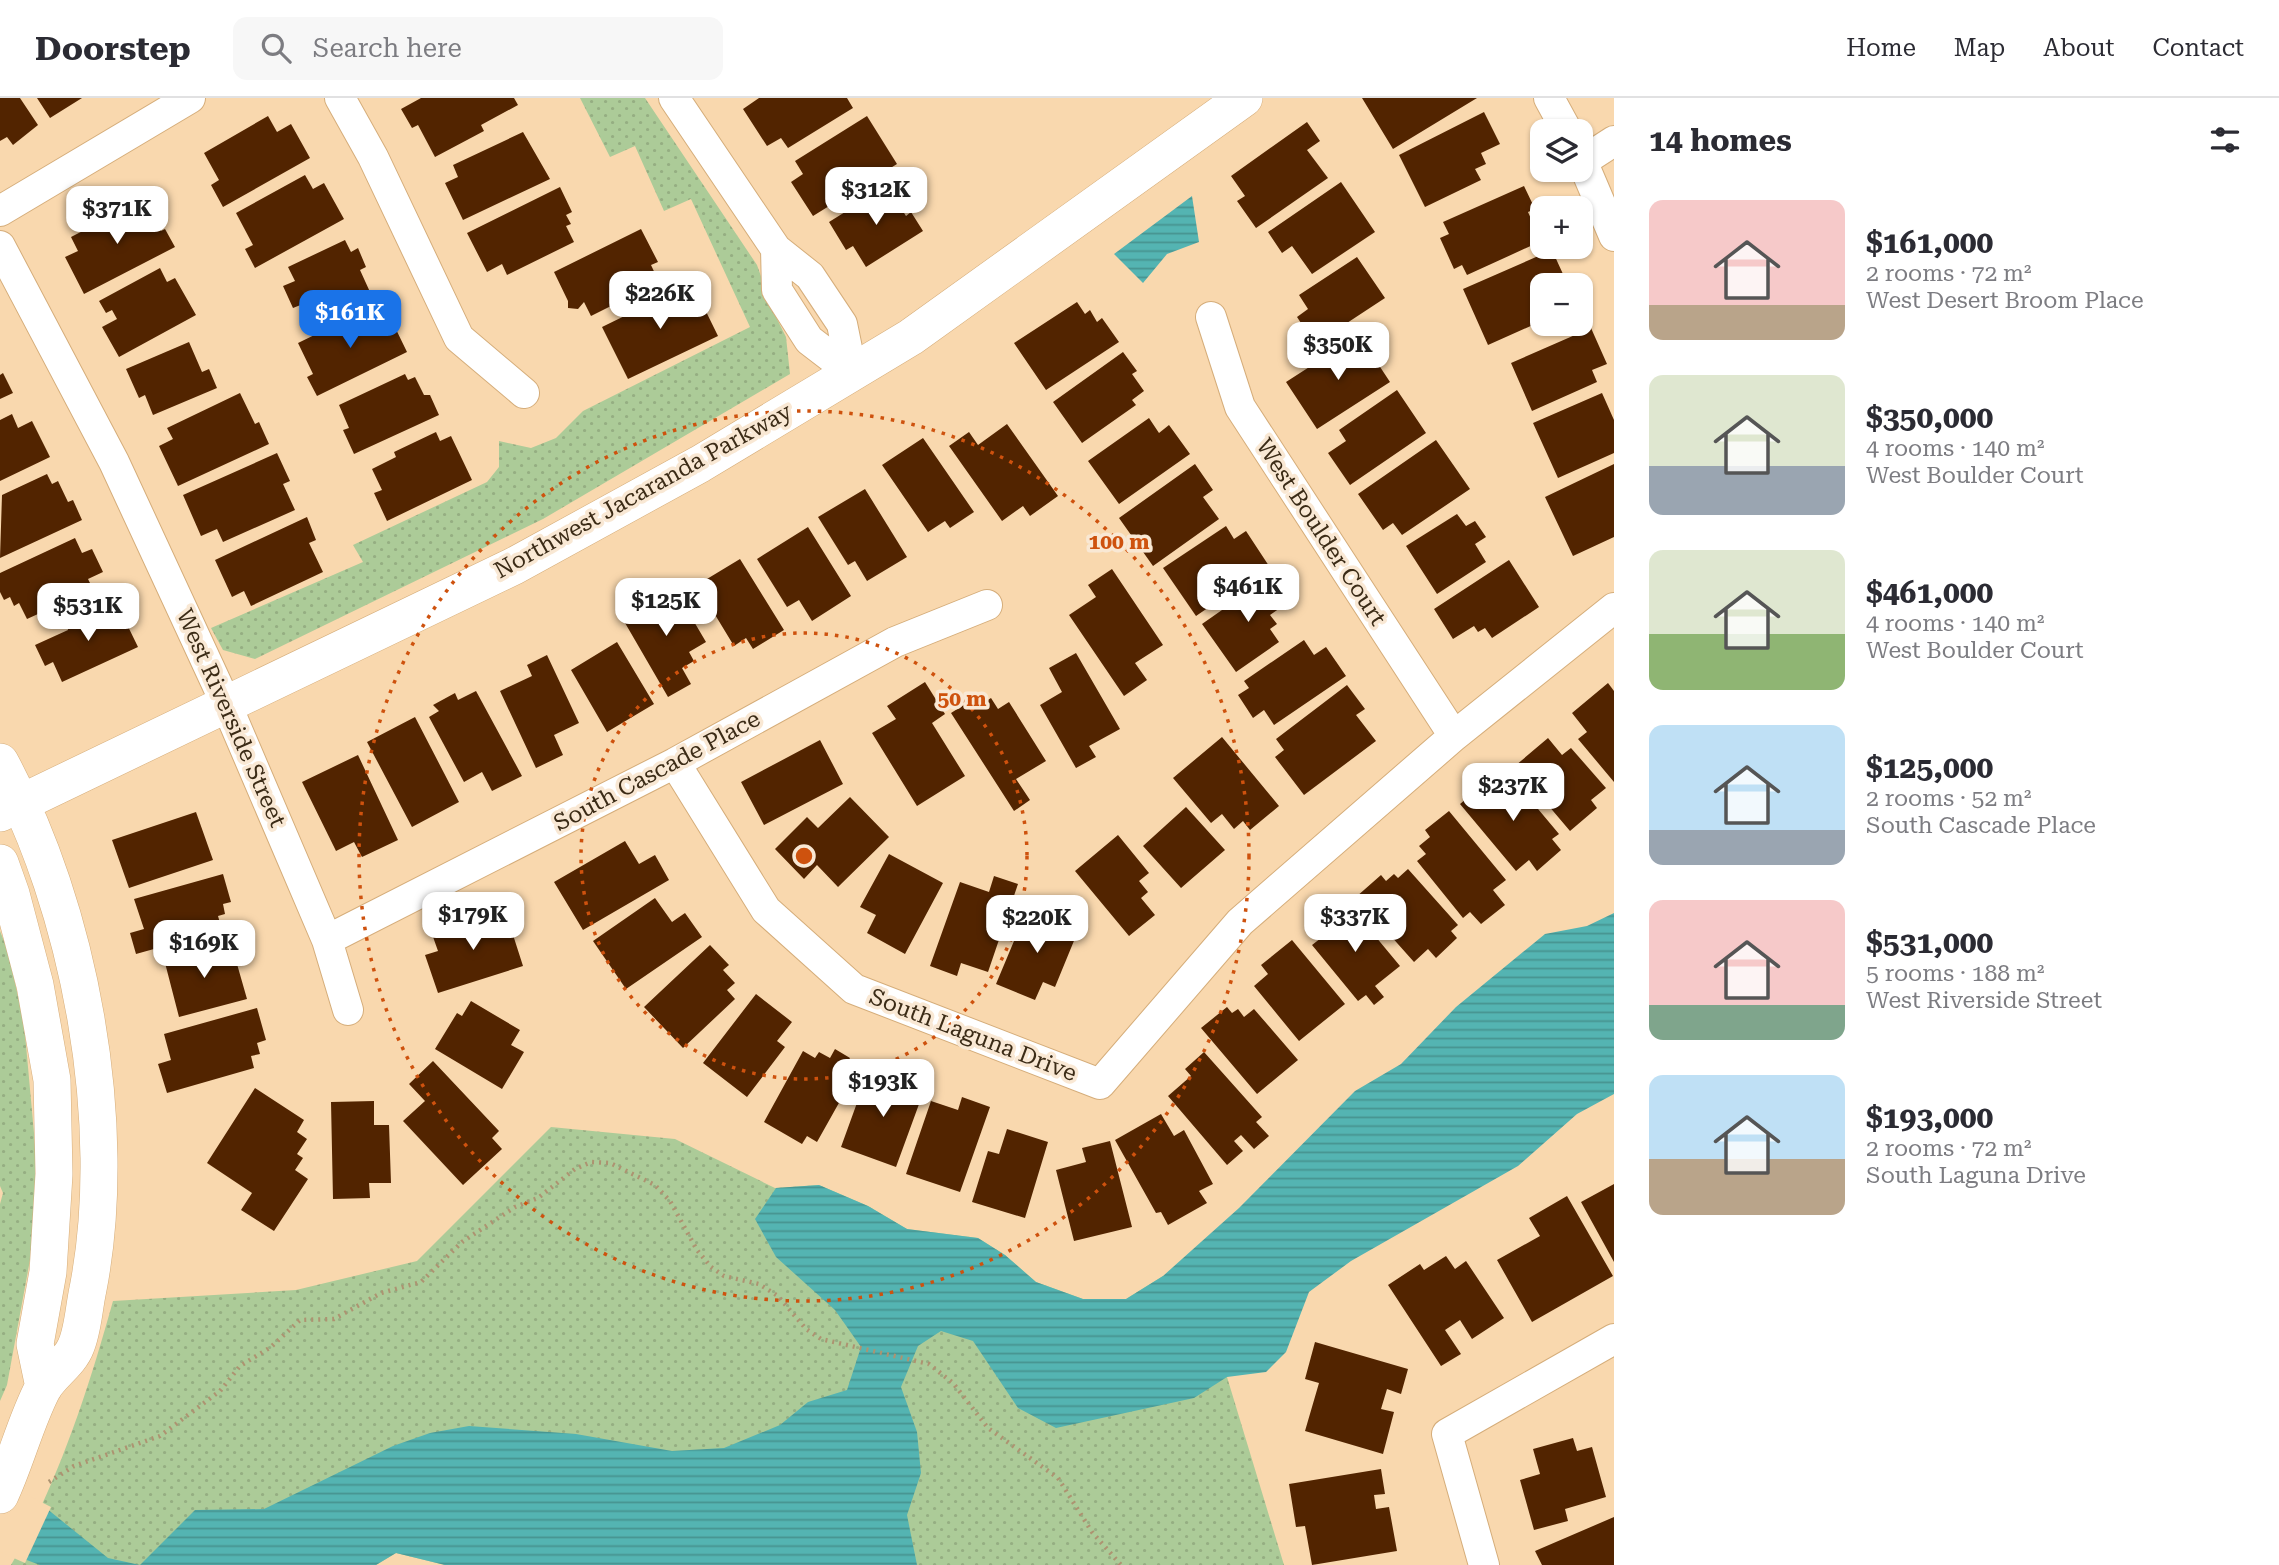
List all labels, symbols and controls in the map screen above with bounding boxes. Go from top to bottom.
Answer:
search box [233,17,723,80]
text: Doorstep [35,29,191,68]
icon: search [257,29,295,67]
text: Search here [313,33,462,63]
text: Home [1846,34,1916,62]
text: Map [1954,34,2005,62]
text: About [2043,34,2114,62]
text: Contact [2152,34,2244,62]
map controls [1530,119,1593,336]
button: layers [1530,119,1593,182]
icon: filters [2206,121,2244,159]
text: 14 homes [1649,123,1792,158]
pin: $312K [827,167,925,227]
text: $312K [841,176,911,203]
pin: $371K [68,186,166,246]
text: $371K [82,195,152,222]
button: + [1530,196,1593,259]
text: $161,000 [1866,225,1993,260]
icon: home [1705,228,1789,312]
text: 2 rooms · 72 m² [1866,260,2032,287]
pin: $226K [611,272,709,331]
button: − [1530,273,1593,336]
text: $226K [625,280,695,307]
text: West Desert Broom Place [1866,287,2144,314]
pin: $161K [301,290,399,350]
text: $161K [315,299,385,326]
pin: $350K [1289,322,1387,382]
text: $350K [1303,331,1373,358]
street label: Northwest Jacaranda Parkway [490,398,797,584]
text: $350,000 [1866,400,1993,435]
icon: home [1705,403,1789,487]
street label: West Boulder Court [1250,433,1392,631]
text: 4 rooms · 140 m² [1866,435,2044,462]
text: West Boulder Court [1866,462,2084,489]
text: 100 m [1089,530,1149,554]
pin: $461K [1199,564,1297,624]
text: $461K [1213,573,1283,600]
text: $461,000 [1866,575,1993,610]
pin: $125K [617,578,715,638]
icon: home [1705,578,1789,662]
pin: $531K [39,584,137,643]
text: $125K [631,587,701,614]
text: $531K [53,592,123,619]
street label: West Riverside Street [171,605,291,832]
text: 4 rooms · 140 m² [1866,610,2044,637]
text: West Boulder Court [1866,637,2084,664]
text: 50 m [937,687,987,711]
street label: South Cascade Place [549,705,765,837]
text: $125,000 [1866,750,1993,785]
icon: home [1705,753,1789,837]
pin: $237K [1464,764,1562,823]
text: $237K [1478,772,1548,799]
text: 2 rooms · 52 m² [1866,785,2032,812]
text: South Cascade Place [1866,812,2096,839]
centre of rings [792,844,816,868]
pin: $179K [424,892,522,952]
pin: $337K [1306,894,1404,954]
pin: $220K [988,896,1086,955]
text: $179K [438,901,508,928]
text: $337K [1320,903,1390,930]
text: $220K [1002,904,1072,931]
pin: $169K [155,920,253,980]
text: $531,000 [1866,925,1993,960]
icon: home [1705,928,1789,1012]
text: $169K [169,929,239,956]
text: 5 rooms · 188 m² [1866,960,2044,987]
street label: South Laguna Drive [865,983,1081,1087]
text: West Riverside Street [1866,987,2102,1014]
pin: $193K [834,1060,932,1119]
text: $193K [848,1068,918,1095]
text: $193,000 [1866,1100,1993,1135]
icon: home [1705,1103,1789,1187]
text: 2 rooms · 72 m² [1866,1135,2032,1162]
text: South Laguna Drive [1866,1162,2086,1189]

